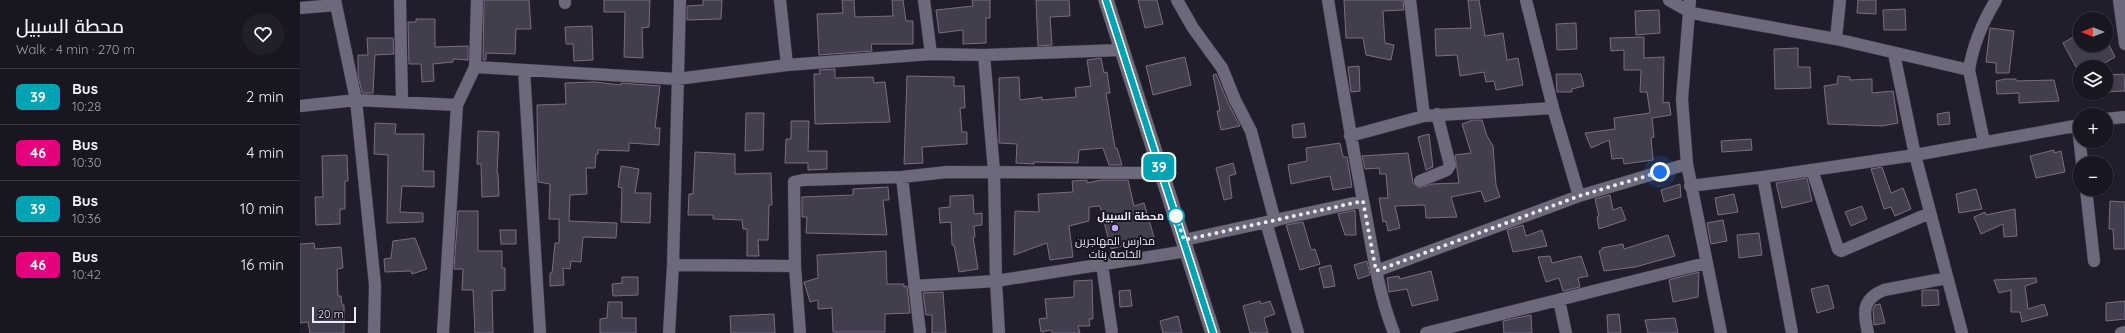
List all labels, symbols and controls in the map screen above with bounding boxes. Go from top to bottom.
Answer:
north arrow [2073,12,2113,52]
map controls [2073,12,2113,196]
button: heart [242,13,284,55]
text: محطة السبيل [16,14,124,38]
text: Walk · 4 min · 270 m [16,41,135,57]
button: layers [2073,60,2113,100]
text: Bus [72,79,98,98]
text: 2 min [246,87,284,106]
text: 39 [30,88,46,106]
text: 10:28 [72,98,101,114]
button: + [2073,108,2113,148]
text: Bus [72,135,98,154]
text: 4 min [246,143,284,162]
text: 46 [30,144,46,162]
text: 10:30 [72,154,102,170]
line badge: 39 [1141,154,1177,180]
button: − [2073,156,2113,196]
text: 39 [1151,158,1167,176]
your location [1650,162,1670,182]
text: Bus [72,191,98,210]
text: 10 min [240,199,284,218]
text: 39 [30,200,46,218]
marker: محطة السبيل [1167,207,1185,225]
place label: محطة السبيل [1097,209,1164,223]
text: 10:36 [72,210,101,226]
marker: مدارس المهاجرين الخاصة بنات [1110,223,1120,233]
place label: مدارس المهاجرين الخاصة بنات [1075,234,1155,261]
text: Bus [72,247,98,266]
text: 16 min [241,255,284,274]
text: 46 [30,256,46,274]
text: 10:42 [72,266,101,282]
scale bar [312,305,356,324]
text: 20 m [318,307,344,321]

